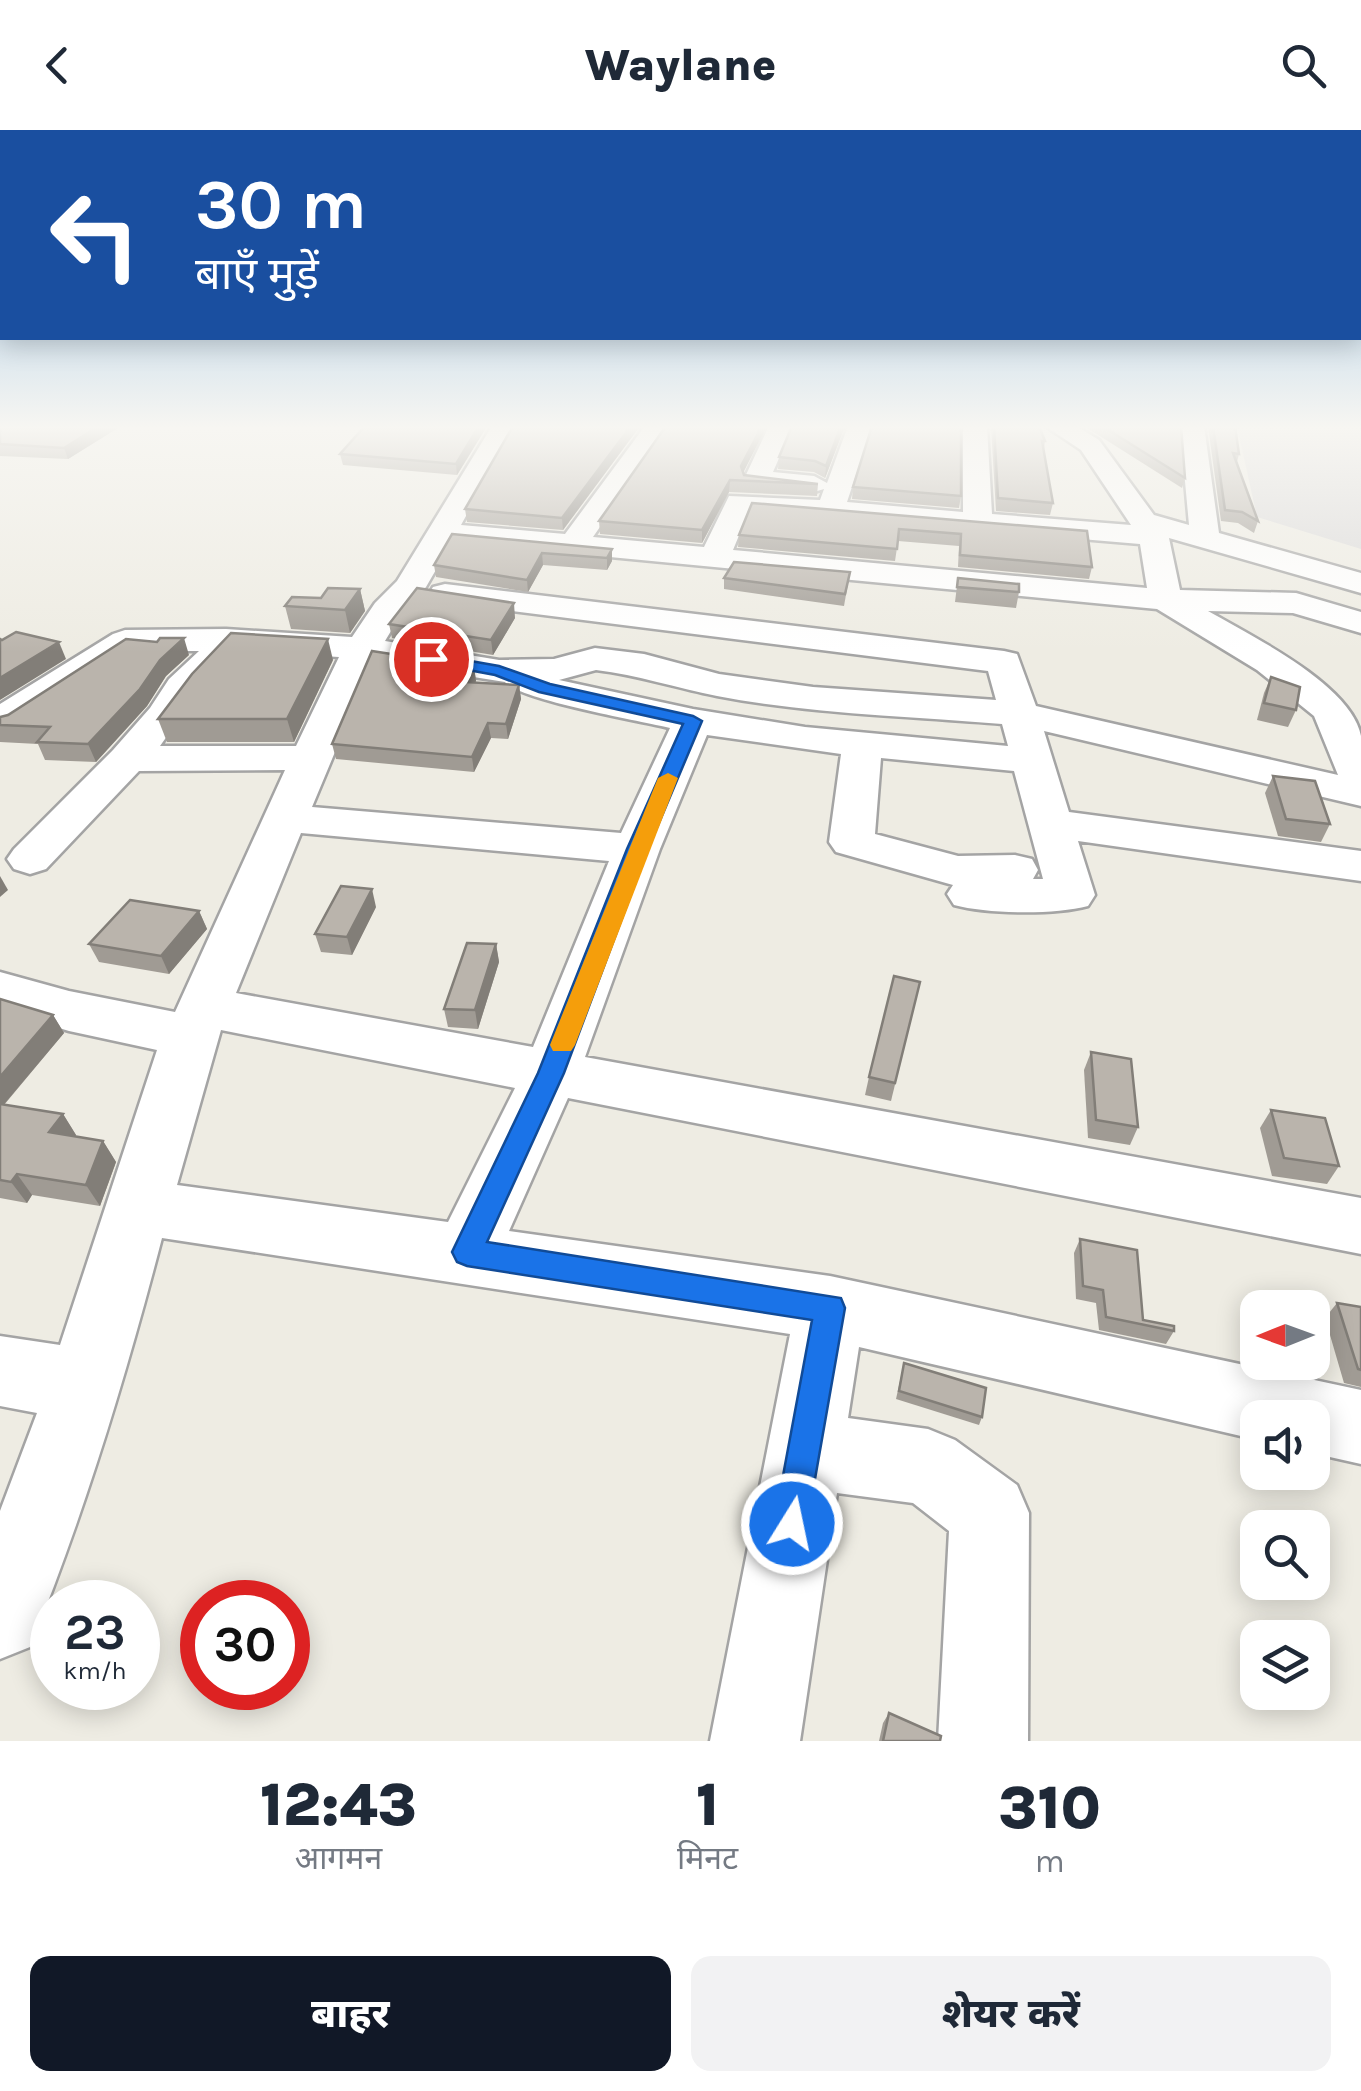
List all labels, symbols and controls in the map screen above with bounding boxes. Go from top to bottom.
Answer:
icon: back [30,38,85,93]
icon: search [1276,38,1331,93]
text: Waylane [585,39,776,91]
text: 30 m [195,164,367,246]
icon: left [30,170,160,300]
text: बाएँ मुड़ें [195,248,319,300]
pin [389,617,474,702]
icon: arrive [404,632,459,687]
north arrow [1240,1290,1330,1380]
map controls [1240,1290,1330,1710]
button: sound [1240,1400,1330,1490]
position arrow [740,1472,844,1576]
button: search [1240,1510,1330,1600]
speed limit sign: 30 [180,1580,310,1710]
text: 23 [64,1603,126,1662]
button: layers [1240,1620,1330,1710]
text: km/h [63,1656,127,1685]
text: 12:43 [260,1770,417,1840]
text: 1 [696,1770,719,1840]
text: 310 [998,1773,1101,1843]
text: आगमन [295,1840,382,1877]
text: मिनट [677,1840,738,1877]
text: m [1035,1843,1065,1880]
button: बाहर [30,1956,671,2071]
button: शेयर करें [691,1956,1331,2071]

